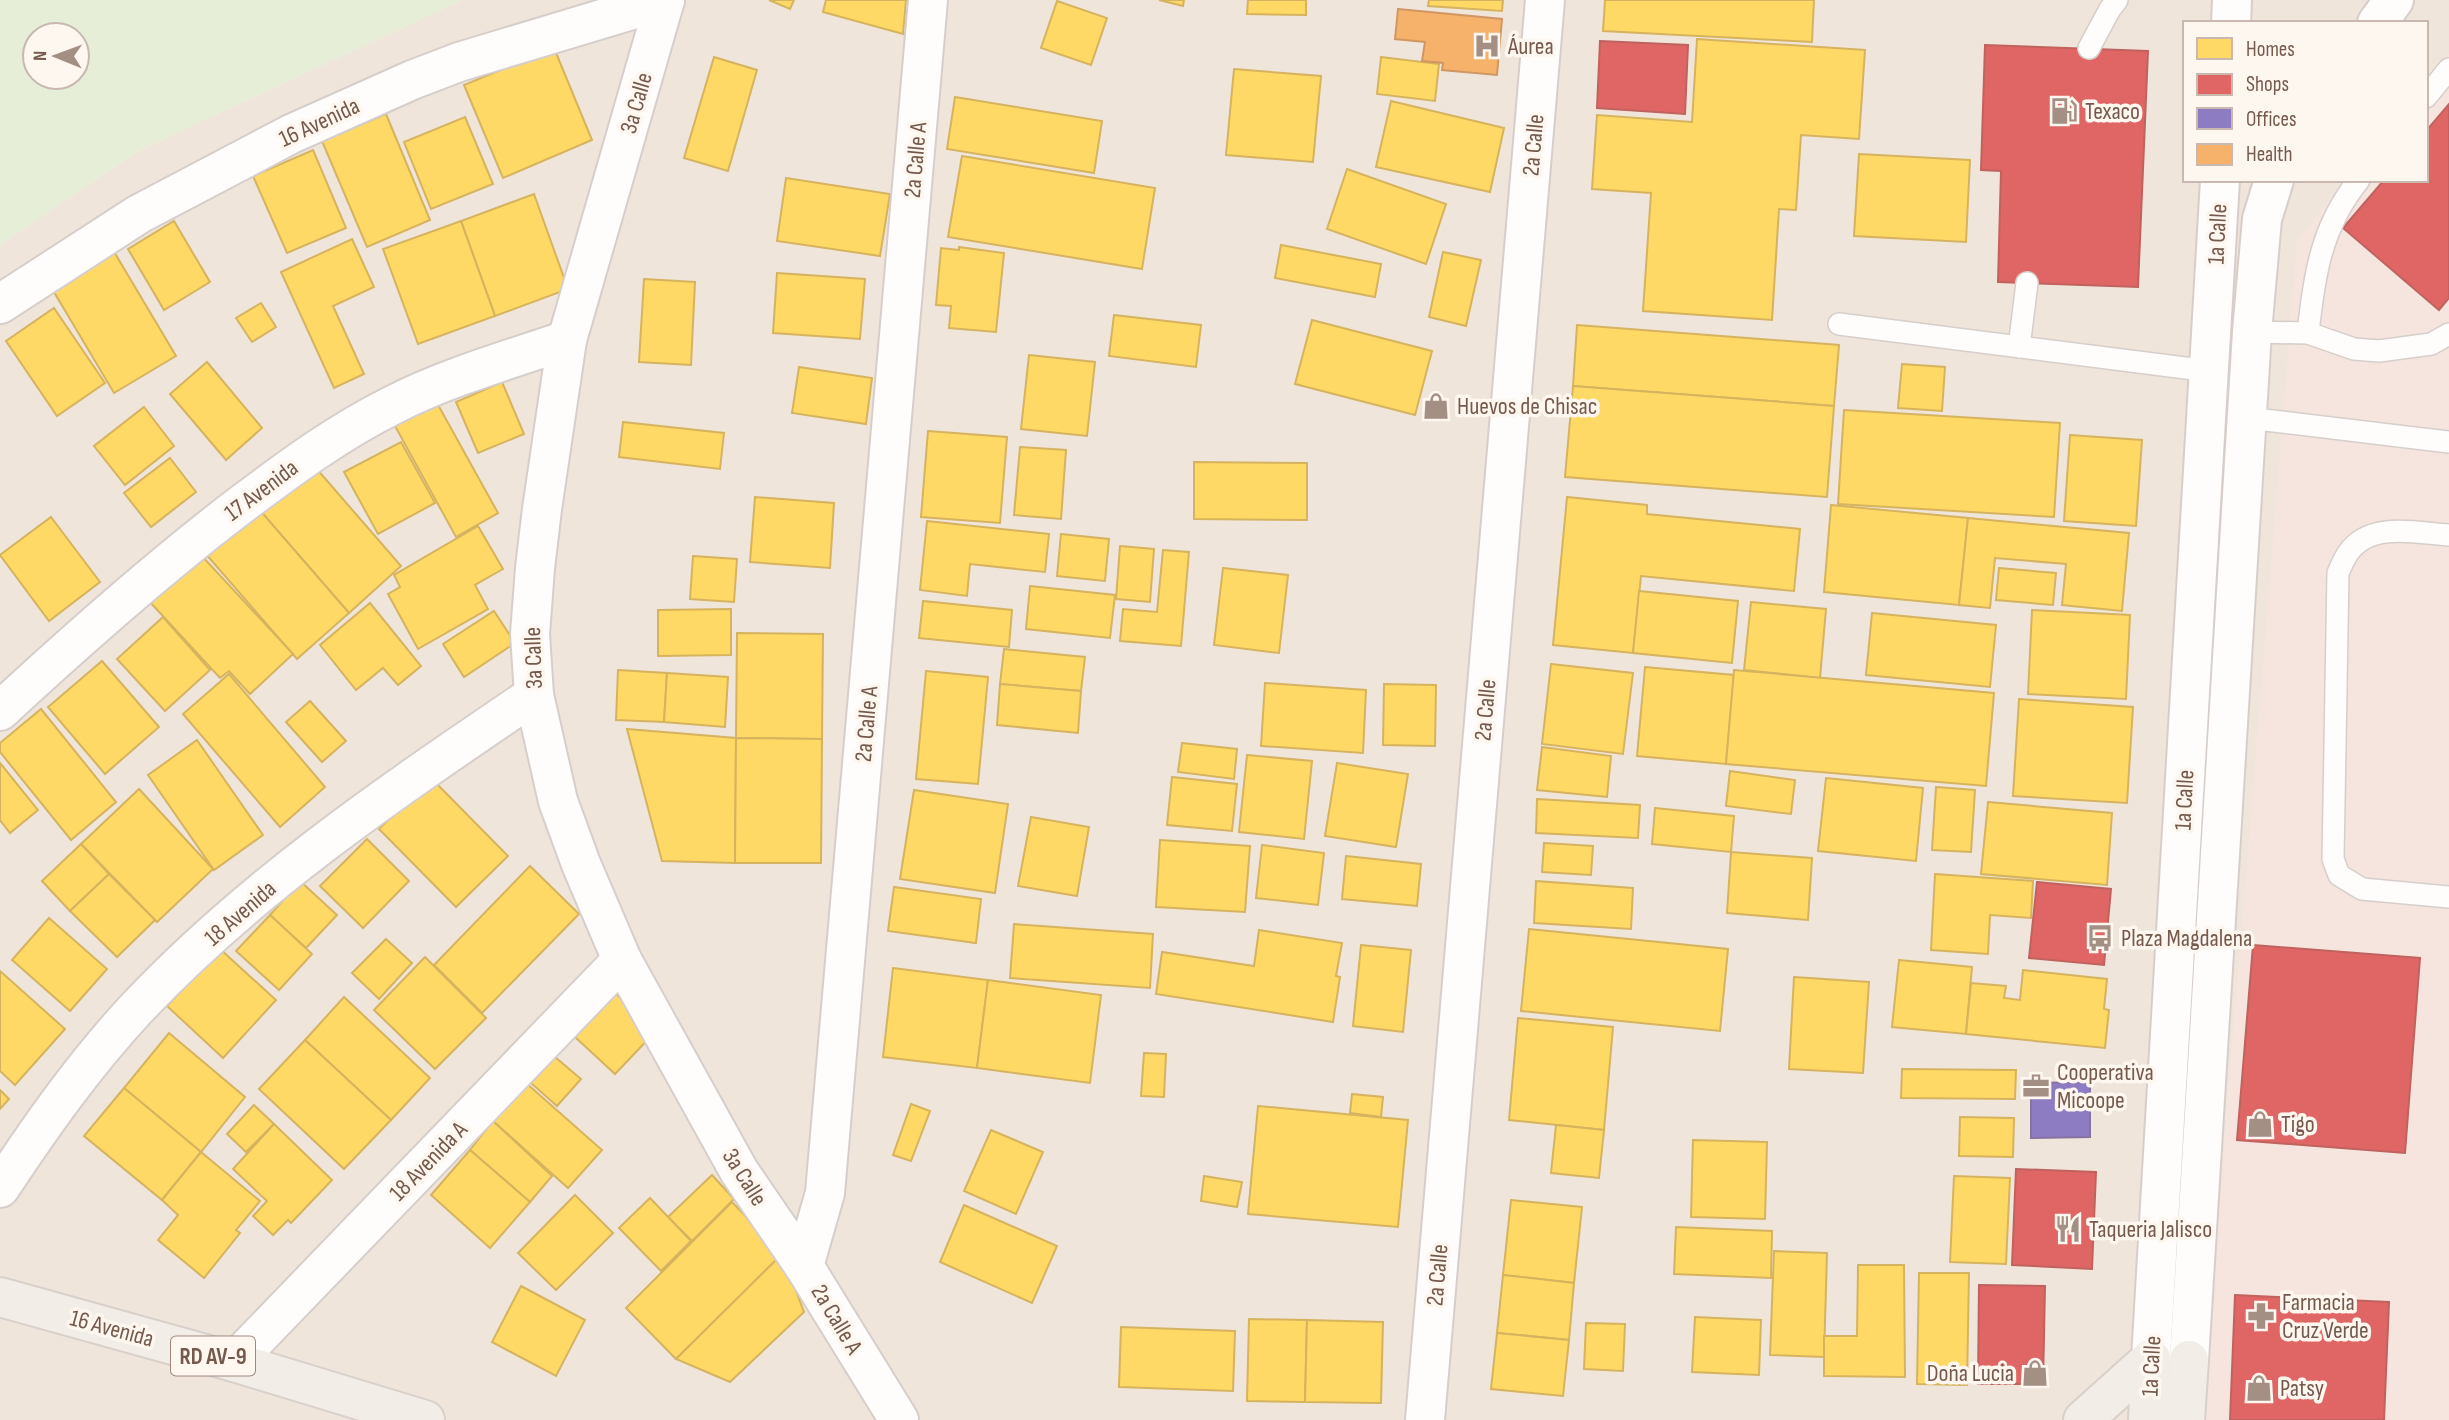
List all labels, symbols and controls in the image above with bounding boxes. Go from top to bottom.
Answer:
north arrow [21,21,91,91]
legend [2183,21,2428,182]
hospital icon: Áurea [1472,31,1502,61]
place label: Áurea [1507,32,1554,61]
text: Homes [2246,37,2295,62]
text: N [29,50,52,61]
street label: 3a Calle [614,69,659,137]
text: Shops [2246,72,2289,97]
street label: 16 Avenida [274,91,364,154]
fuel station icon: Texaco [2049,96,2079,126]
place label: Texaco [2085,97,2140,126]
text: Offices [2246,107,2297,132]
street label: 2a Calle [1516,113,1551,177]
street label: 2a Calle A [898,120,933,199]
text: Health [2246,142,2293,167]
street label: 1a Calle [2201,203,2234,265]
shop icon: Huevos de Chisac [1421,391,1451,421]
place label: Huevos de Chisac [1457,392,1597,421]
street label: 17 Avenida [219,453,304,527]
street label: 3a Calle [518,626,549,690]
street label: 2a Calle [1468,678,1503,742]
street label: 2a Calle A [849,684,884,763]
street label: 1a Calle [2168,769,2201,831]
street label: 18 Avenida [199,874,282,952]
bus stop icon: Plaza Magdalena [2085,923,2115,953]
place label: Plaza Magdalena [2121,924,2252,953]
place label: Cooperativa Micoope [2057,1058,2154,1115]
office icon: Cooperativa Micoope [2021,1071,2051,1101]
shop icon: Tigo [2245,1109,2275,1139]
place label: Tigo [2281,1110,2315,1139]
street label: 18 Avenida A [383,1115,474,1207]
street label: 3a Calle [716,1143,773,1211]
restaurant icon: Taqueria Jalisco [2053,1214,2083,1244]
place label: Taqueria Jalisco [2089,1215,2212,1244]
street label: 2a Calle [1420,1243,1455,1307]
street label: 2a Calle A [805,1279,869,1360]
place label: Farmacia Cruz Verde [2282,1288,2369,1345]
pharmacy icon: Farmacia Cruz Verde [2246,1301,2276,1331]
street label: 16 Avenida [67,1303,157,1354]
street label: 1a Calle [2135,1335,2168,1397]
road number: RD AV-9 [171,1336,255,1376]
shop icon: Doña Lucia [2020,1358,2050,1388]
place label: Doña Lucia [1927,1359,2014,1388]
shop icon: Patsy [2244,1373,2274,1403]
place label: Patsy [2280,1374,2324,1403]

